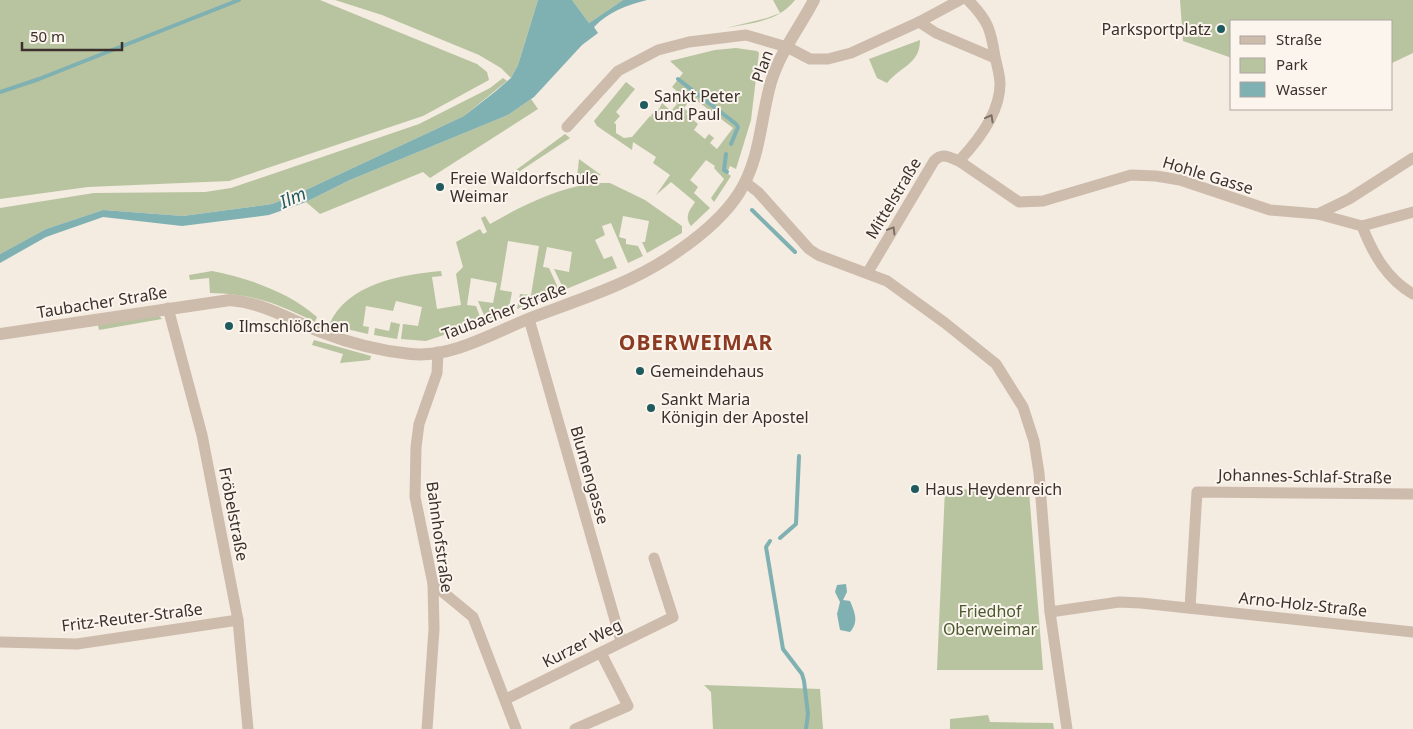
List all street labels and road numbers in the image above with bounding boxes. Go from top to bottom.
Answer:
street label: Plan [746,47,778,85]
street label: Hohle Gasse [1160,151,1256,199]
street label: Mittelstraße [860,153,926,243]
street label: Taubacher Straße [439,277,569,345]
street label: Taubacher Straße [35,281,169,323]
street label: Blumengasse [565,423,615,527]
street label: Johannes-Schlaf-Straße [1216,463,1392,489]
street label: Fröbelstraße [214,465,254,563]
street label: Bahnhofstraße [421,480,459,594]
street label: Arno-Holz-Straße [1238,586,1368,622]
street label: Fritz-Reuter-Straße [60,597,204,637]
street label: Kurzer Weg [538,613,626,673]

